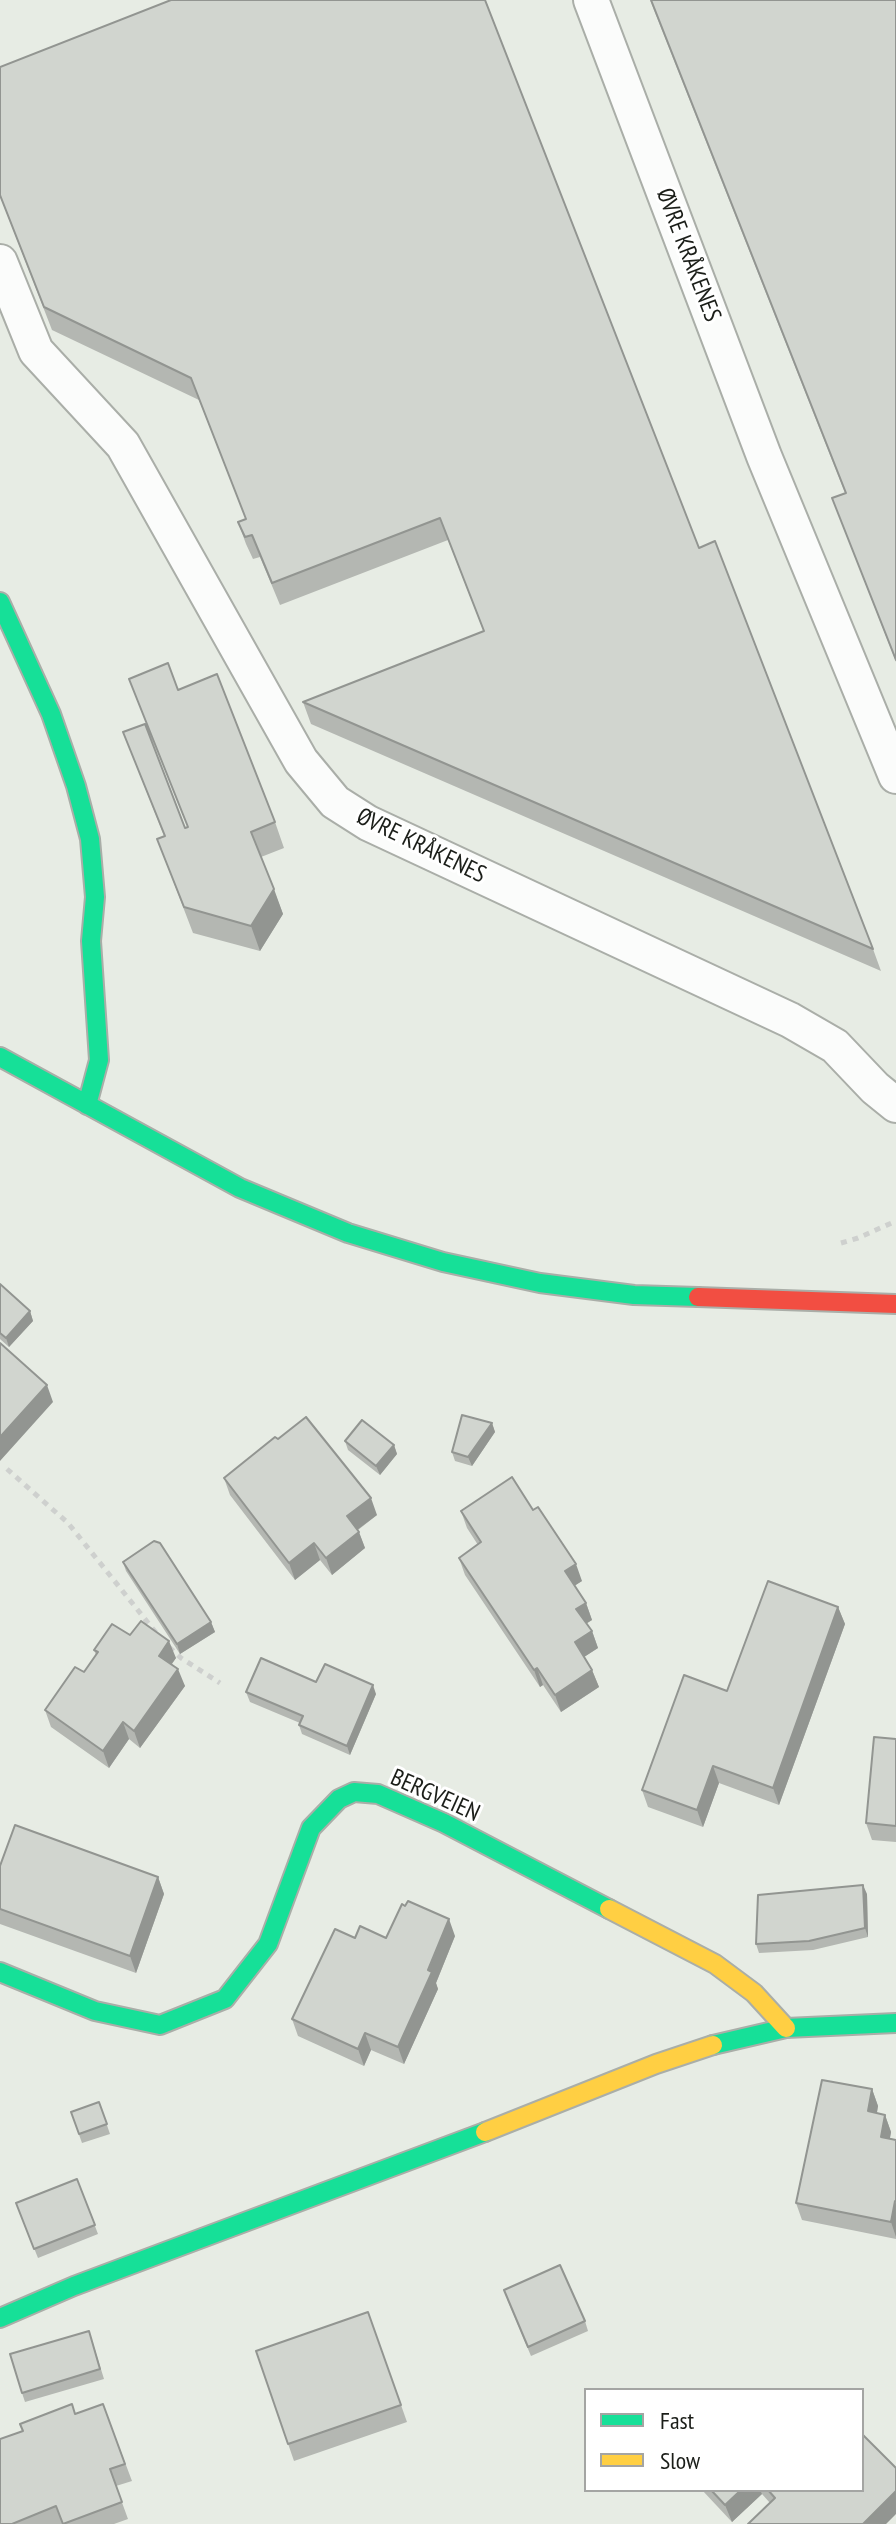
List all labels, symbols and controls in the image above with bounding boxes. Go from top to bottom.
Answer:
street label: ØVRE KRÅKENES [649,184,727,326]
street label: ØVRE KRÅKENES [352,802,490,890]
street label: BERGVEIEN [386,1764,484,1828]
legend [584,2388,864,2492]
text: Fast [660,2405,694,2436]
text: Slow [660,2445,700,2476]

